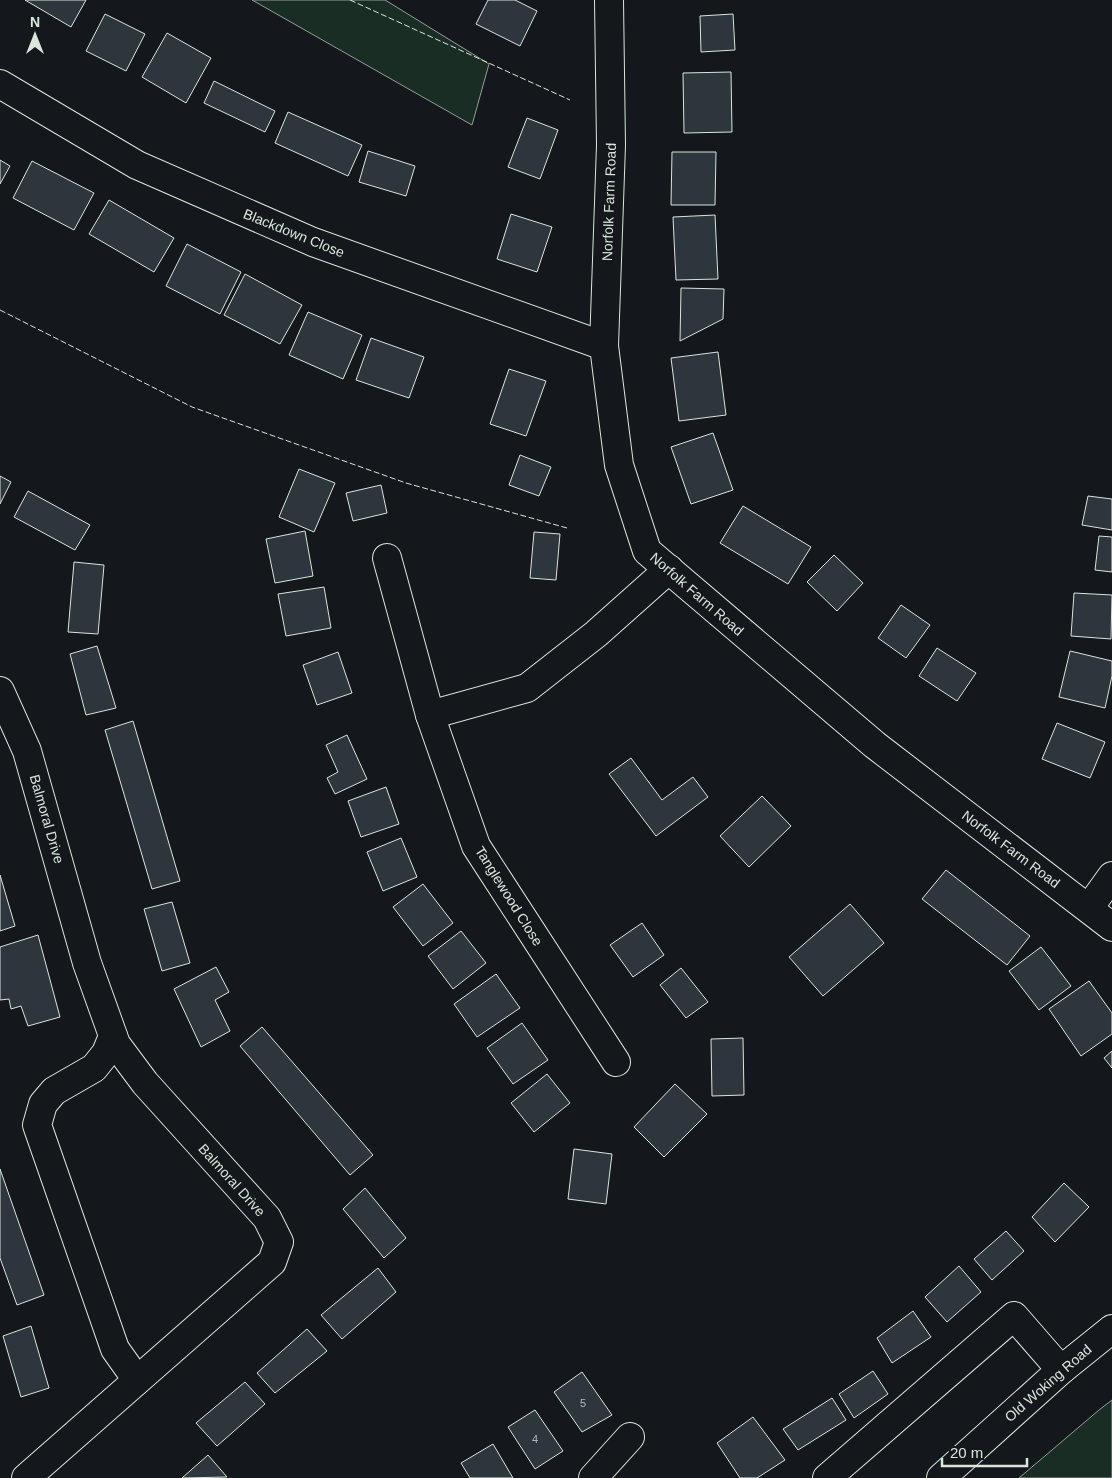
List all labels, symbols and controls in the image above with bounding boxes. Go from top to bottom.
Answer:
north arrow [10,10,60,60]
text: N [30,14,40,30]
street label: Norfolk Farm Road [599,143,619,261]
street label: Blackdown Close [241,205,347,261]
street label: Norfolk Farm Road [647,549,747,639]
street label: Balmoral Drive [27,773,67,866]
street label: Norfolk Farm Road [959,807,1063,891]
street label: Tanglewood Close [472,843,546,949]
street label: Balmoral Drive [195,1141,269,1220]
street label: Old Woking Road [1001,1341,1095,1425]
house number: 5 [580,1397,586,1409]
house number: 4 [532,1433,538,1445]
scale bar [942,1436,1027,1468]
text: 20 m [950,1444,983,1461]

